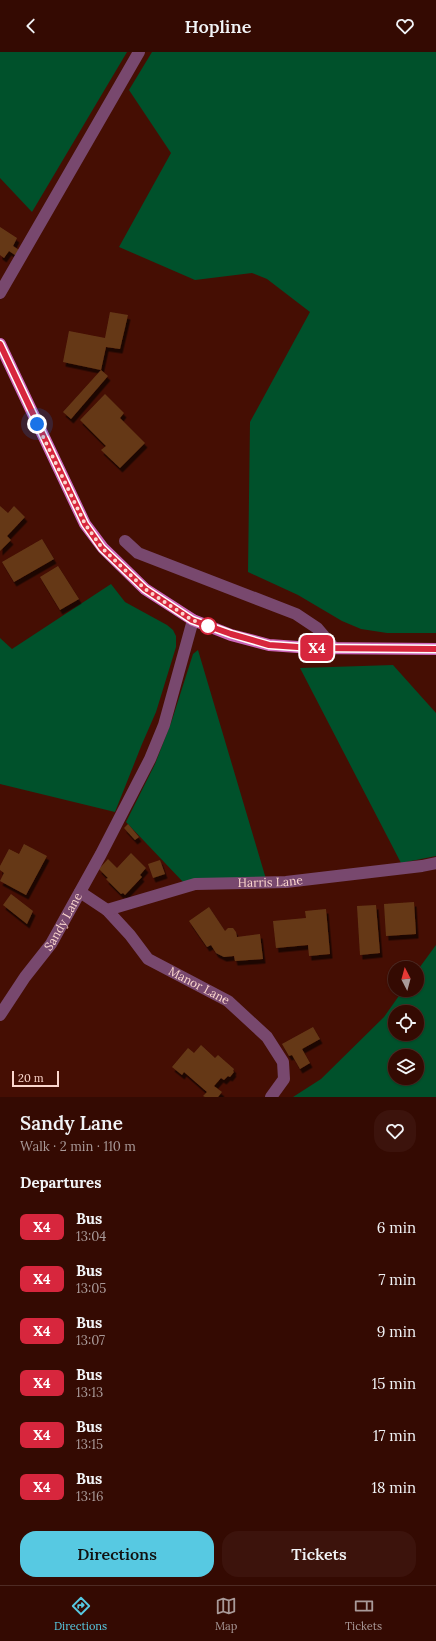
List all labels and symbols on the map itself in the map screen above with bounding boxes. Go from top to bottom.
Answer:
your location [27,414,47,434]
unlabelled marker [199,617,217,635]
line badge: X4 [299,635,335,661]
street label: Harris Lane [237,872,304,890]
street label: Sandy Lane [41,889,85,953]
north arrow [388,961,424,997]
street label: Manor Lane [166,963,233,1008]
scale bar [12,1069,59,1088]

